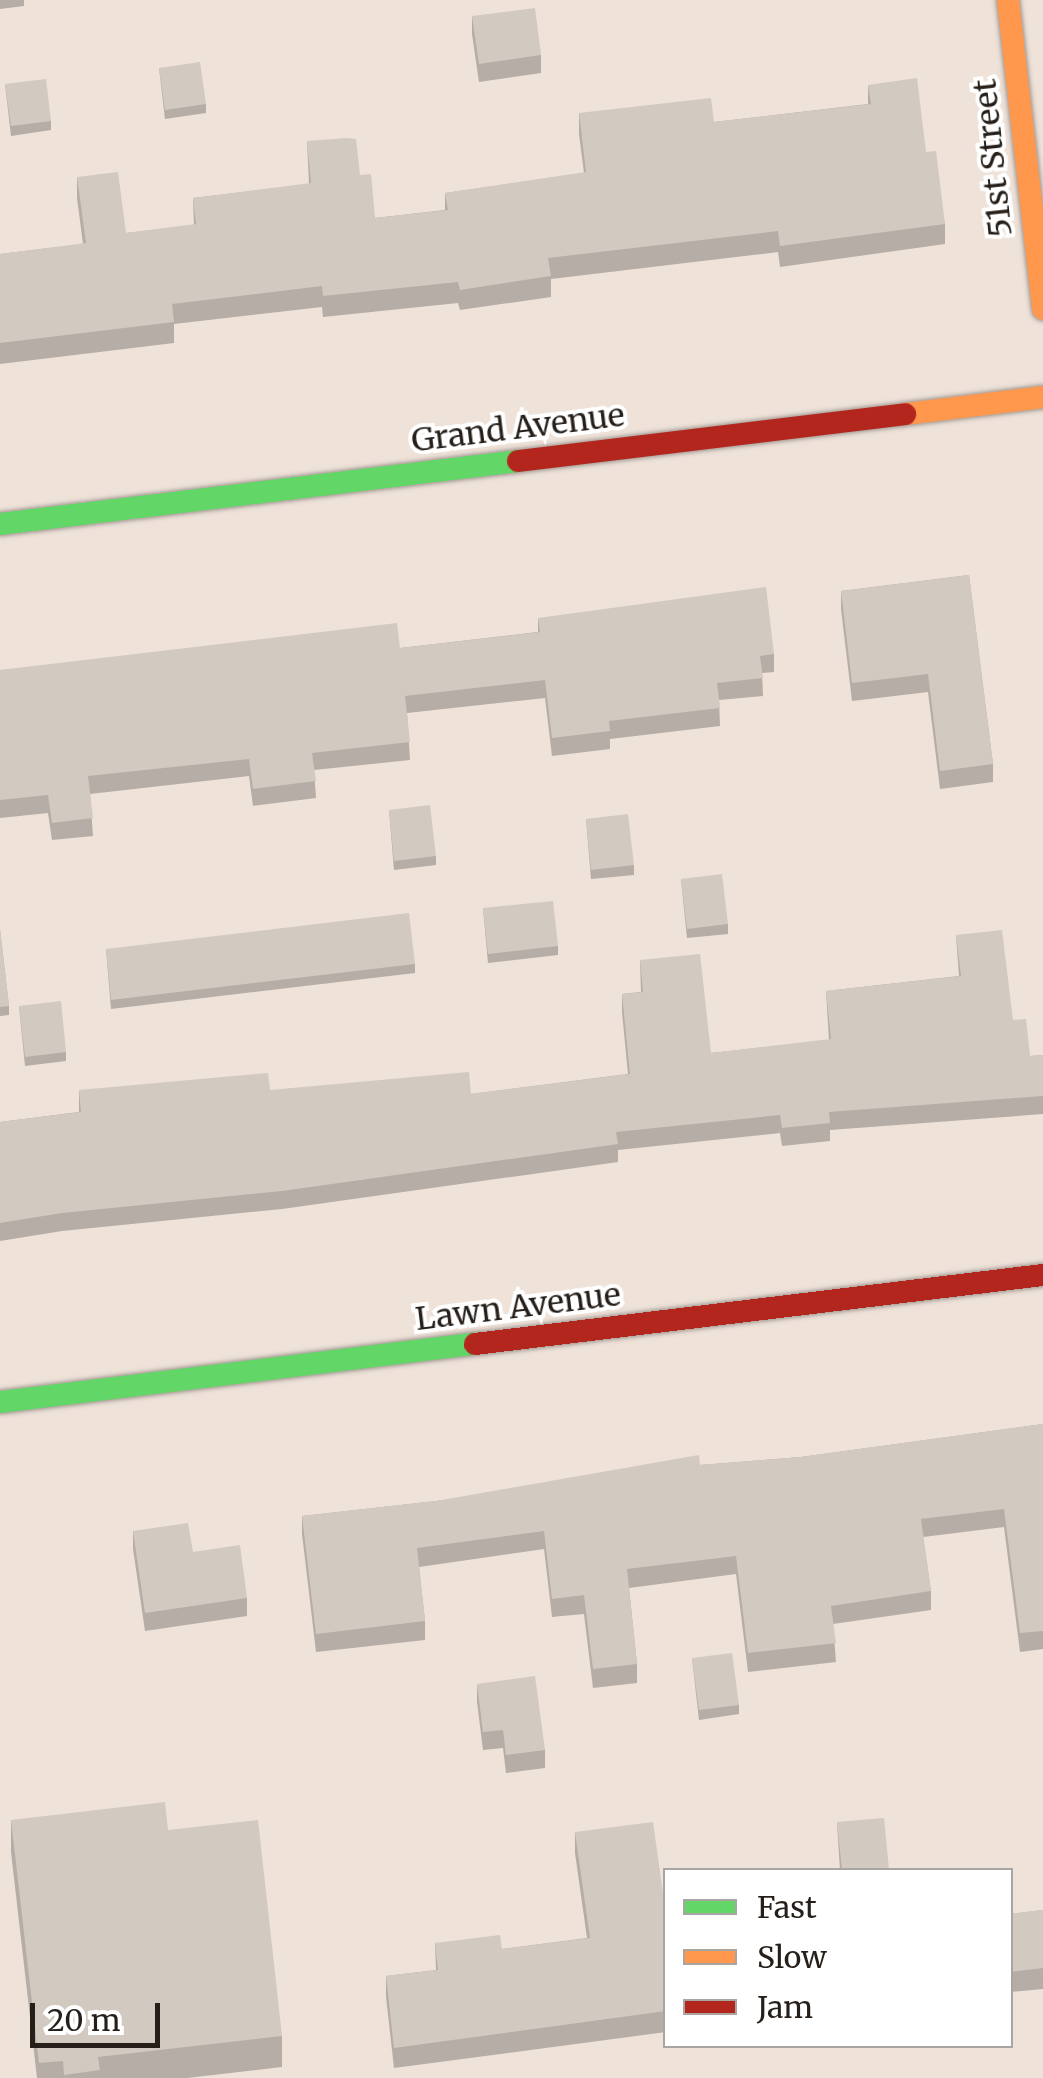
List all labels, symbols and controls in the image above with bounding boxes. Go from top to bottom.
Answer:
street label: 51st Street [966,77,1020,239]
street label: Grand Avenue [409,396,627,460]
street label: Lawn Avenue [413,1275,623,1339]
legend [663,1868,1013,2048]
text: Fast [757,1888,817,1926]
text: Slow [757,1938,827,1976]
scale bar [35,1983,165,2045]
text: Jam [757,1988,813,2026]
text: 20 m [47,2001,120,2039]

